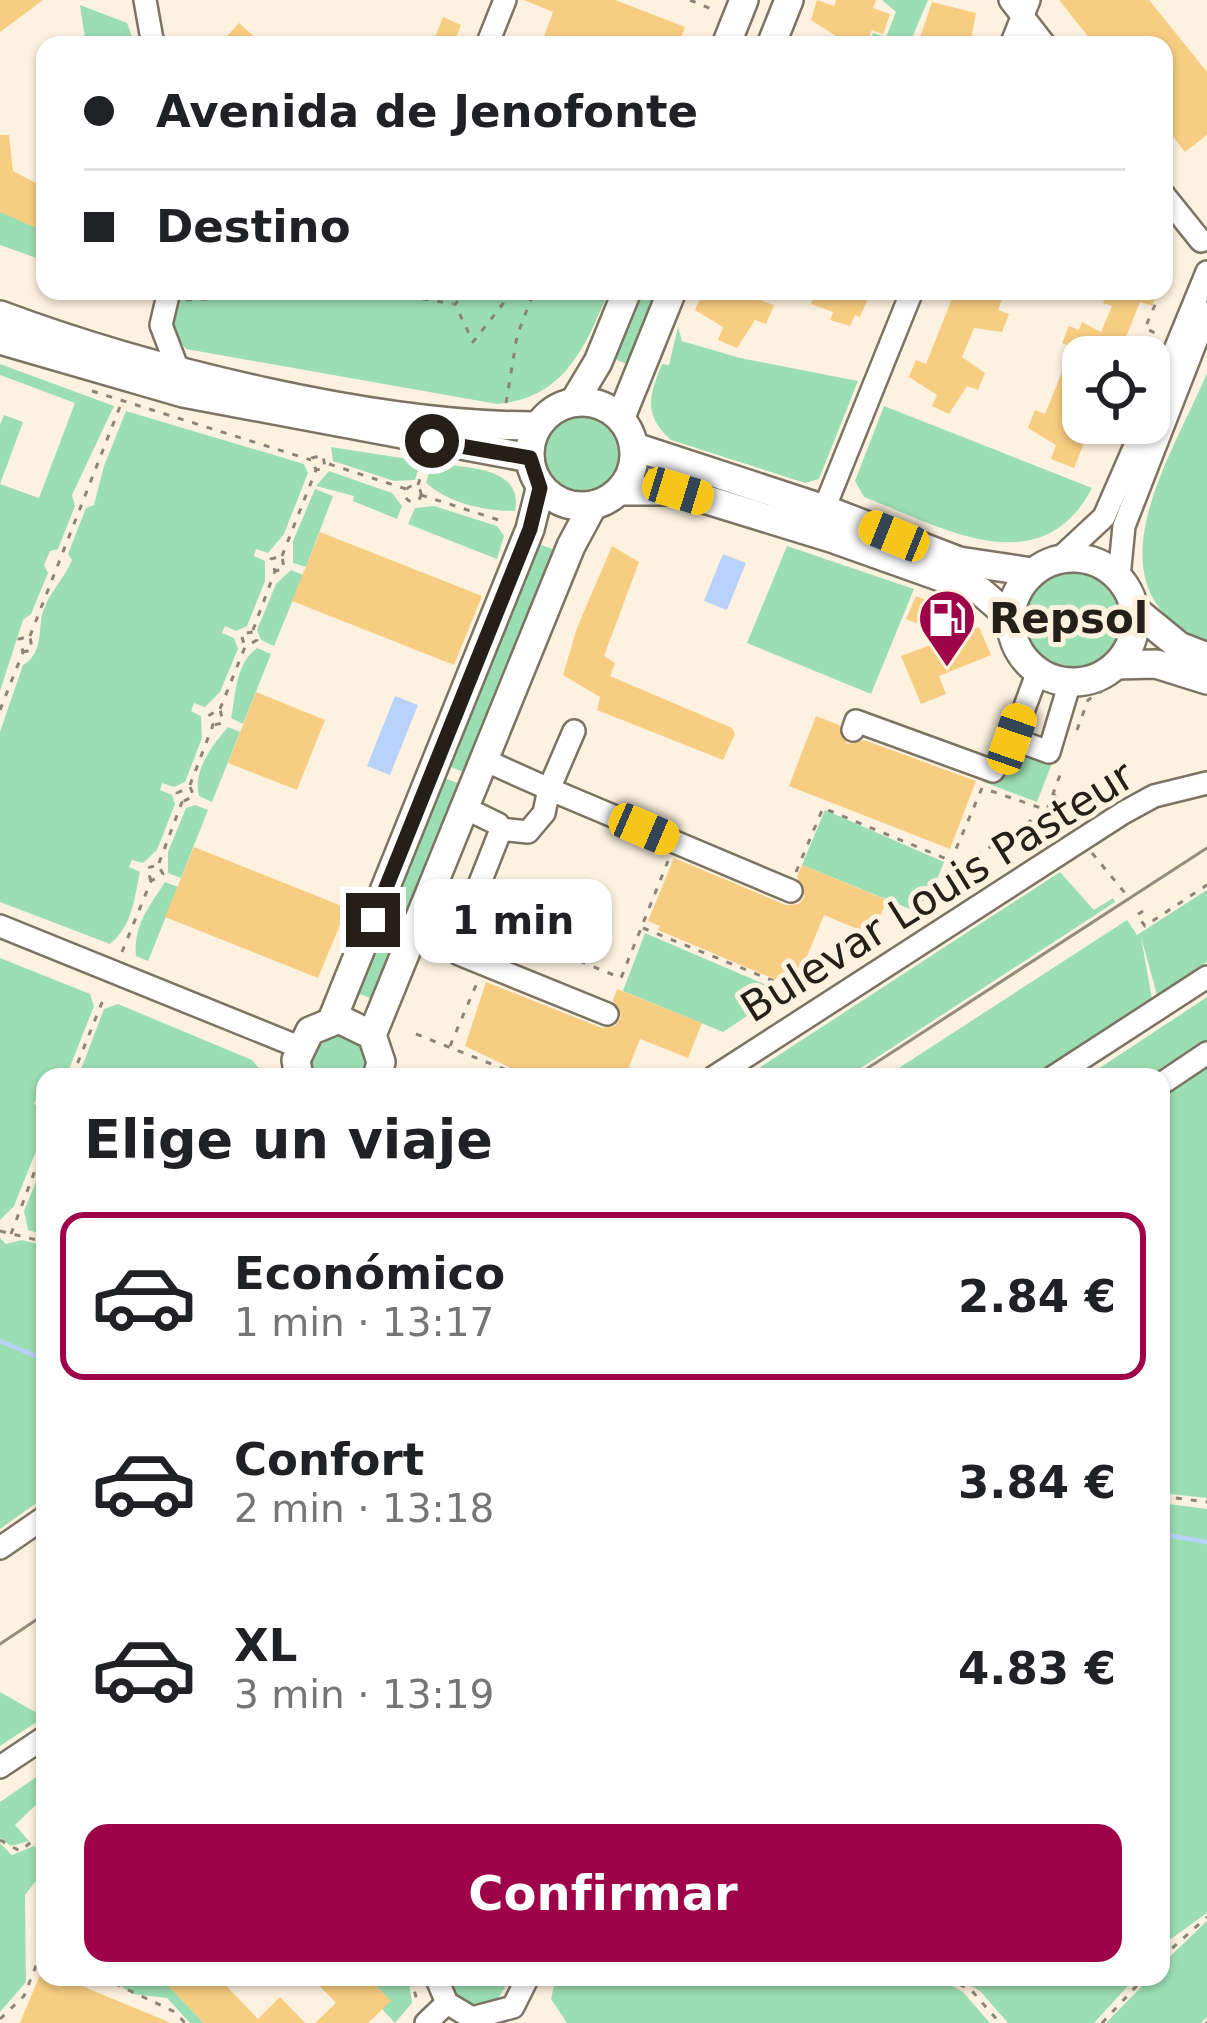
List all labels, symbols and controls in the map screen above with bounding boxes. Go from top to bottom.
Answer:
text: Avenida de Jenofonte [156,85,698,138]
text: Destino [156,200,351,253]
map controls [1062,336,1170,444]
button: locate [1062,336,1170,444]
route start [405,414,459,468]
car [638,463,718,519]
car [854,506,934,566]
fuel station icon: Repsol [916,587,978,669]
place label: Repsol [989,594,1148,643]
car [983,699,1041,779]
street label: Bulevar Louis Pasteur [732,750,1143,1032]
car [604,798,684,860]
callout: 1 min [415,878,613,962]
route end [346,893,400,947]
text: 1 min [452,898,574,943]
text: Elige un viaje [84,1108,493,1171]
icon: car [90,1242,198,1350]
text: Económico [234,1247,505,1300]
text: 2.84 € [958,1270,1116,1323]
text: 1 min · 13:17 [234,1300,494,1345]
icon: car [90,1428,198,1536]
text: Confort [234,1433,424,1486]
text: 3.84 € [958,1456,1116,1509]
text: 2 min · 13:18 [234,1486,494,1531]
icon: car [90,1614,198,1722]
text: XL [234,1619,297,1672]
text: 4.83 € [958,1642,1116,1695]
text: 3 min · 13:19 [234,1672,494,1717]
button: Confirmar [84,1824,1122,1962]

